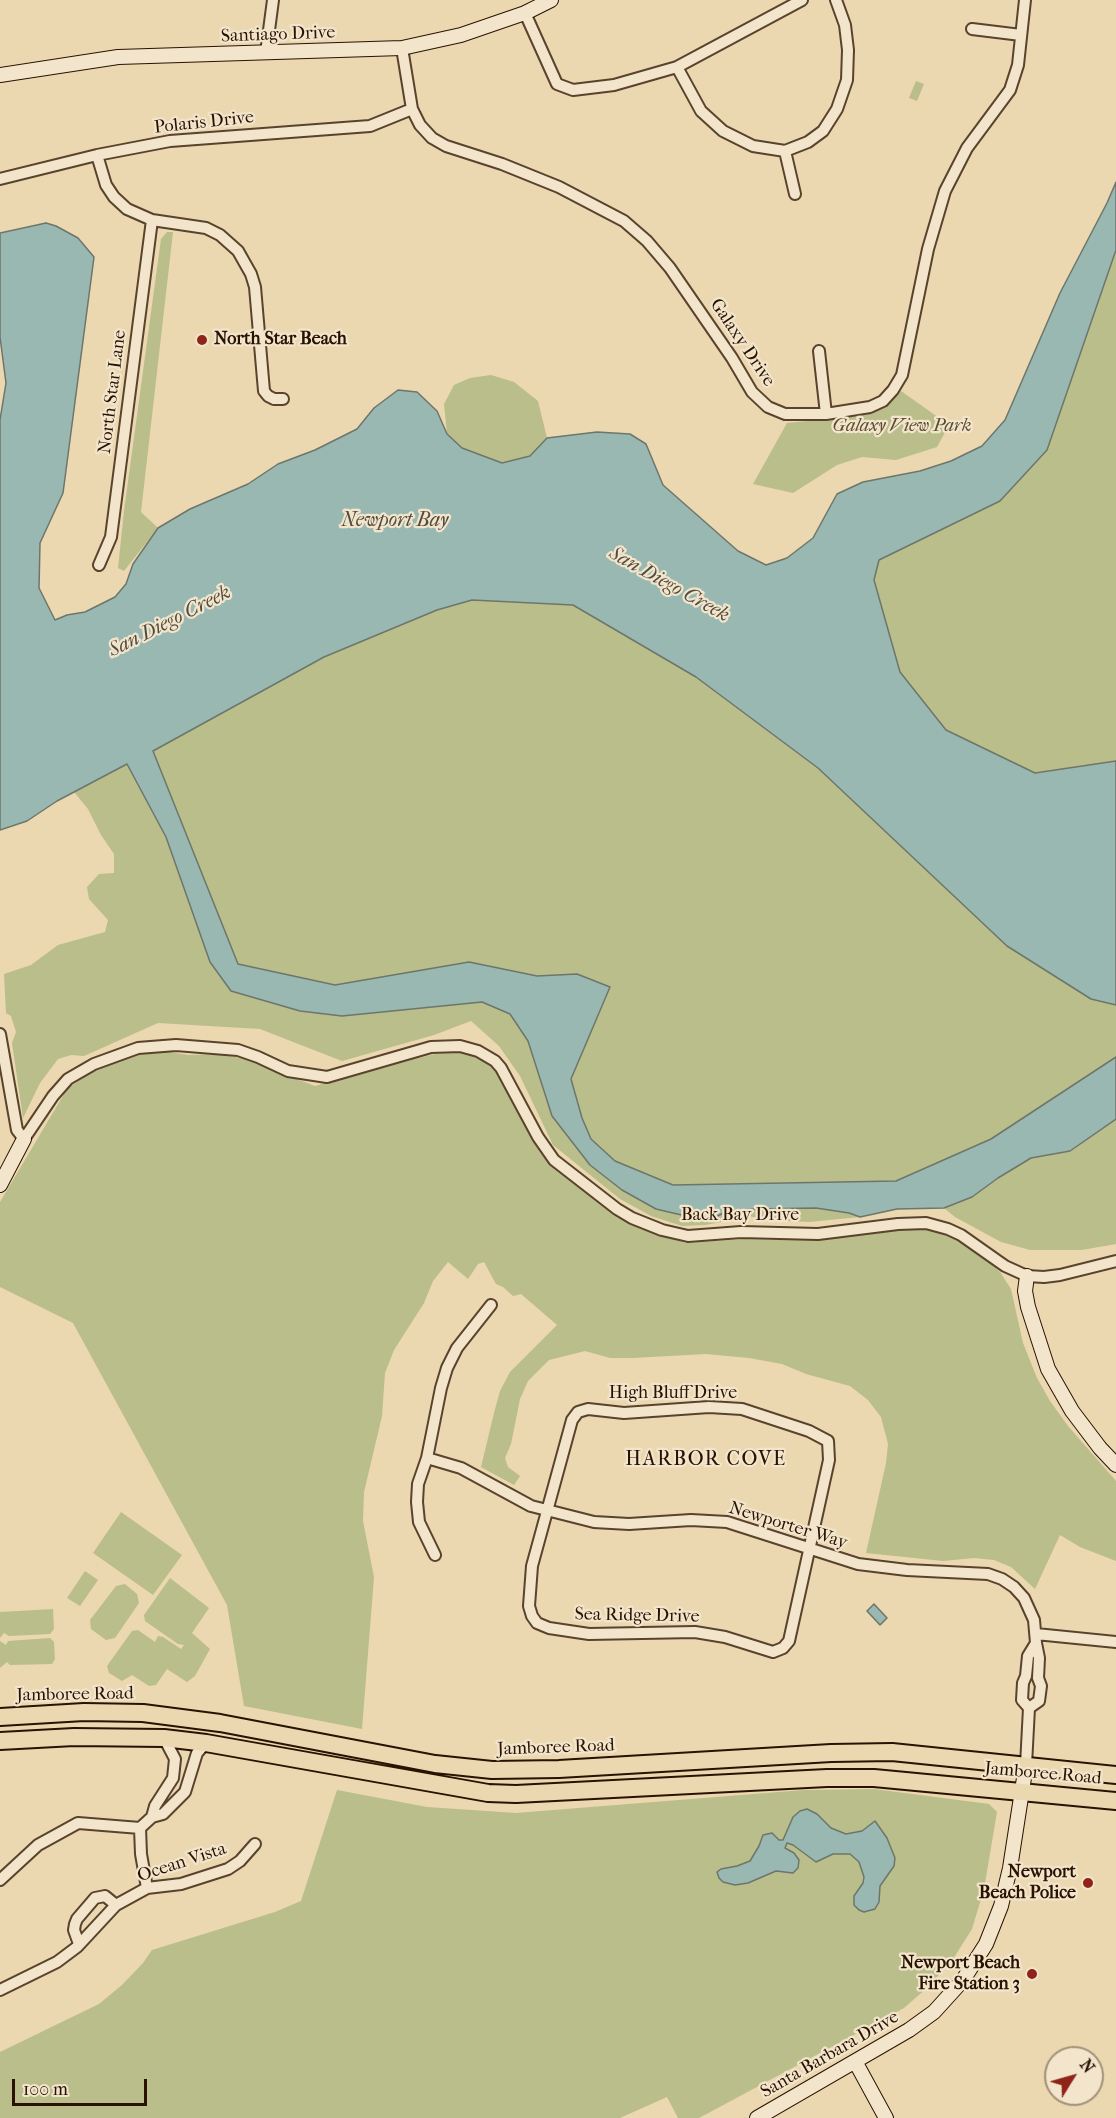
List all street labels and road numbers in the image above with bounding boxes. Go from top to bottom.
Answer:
street label: Santiago Drive [220,22,336,48]
street label: Polaris Drive [153,107,255,139]
street label: Galaxy Drive [705,295,779,391]
street label: North Star Lane [95,329,131,455]
street label: Back Bay Drive [681,1205,799,1227]
street label: High Bluff Drive [609,1383,737,1405]
street label: Newporter Way [726,1498,850,1554]
street label: Sea Ridge Drive [574,1604,700,1628]
street label: Jamboree Road [16,1683,134,1707]
street label: Jamboree Road [497,1735,615,1761]
street label: Jamboree Road [984,1758,1102,1790]
street label: Ocean Vista [135,1838,229,1888]
street label: Santa Barbara Drive [757,2007,903,2103]

